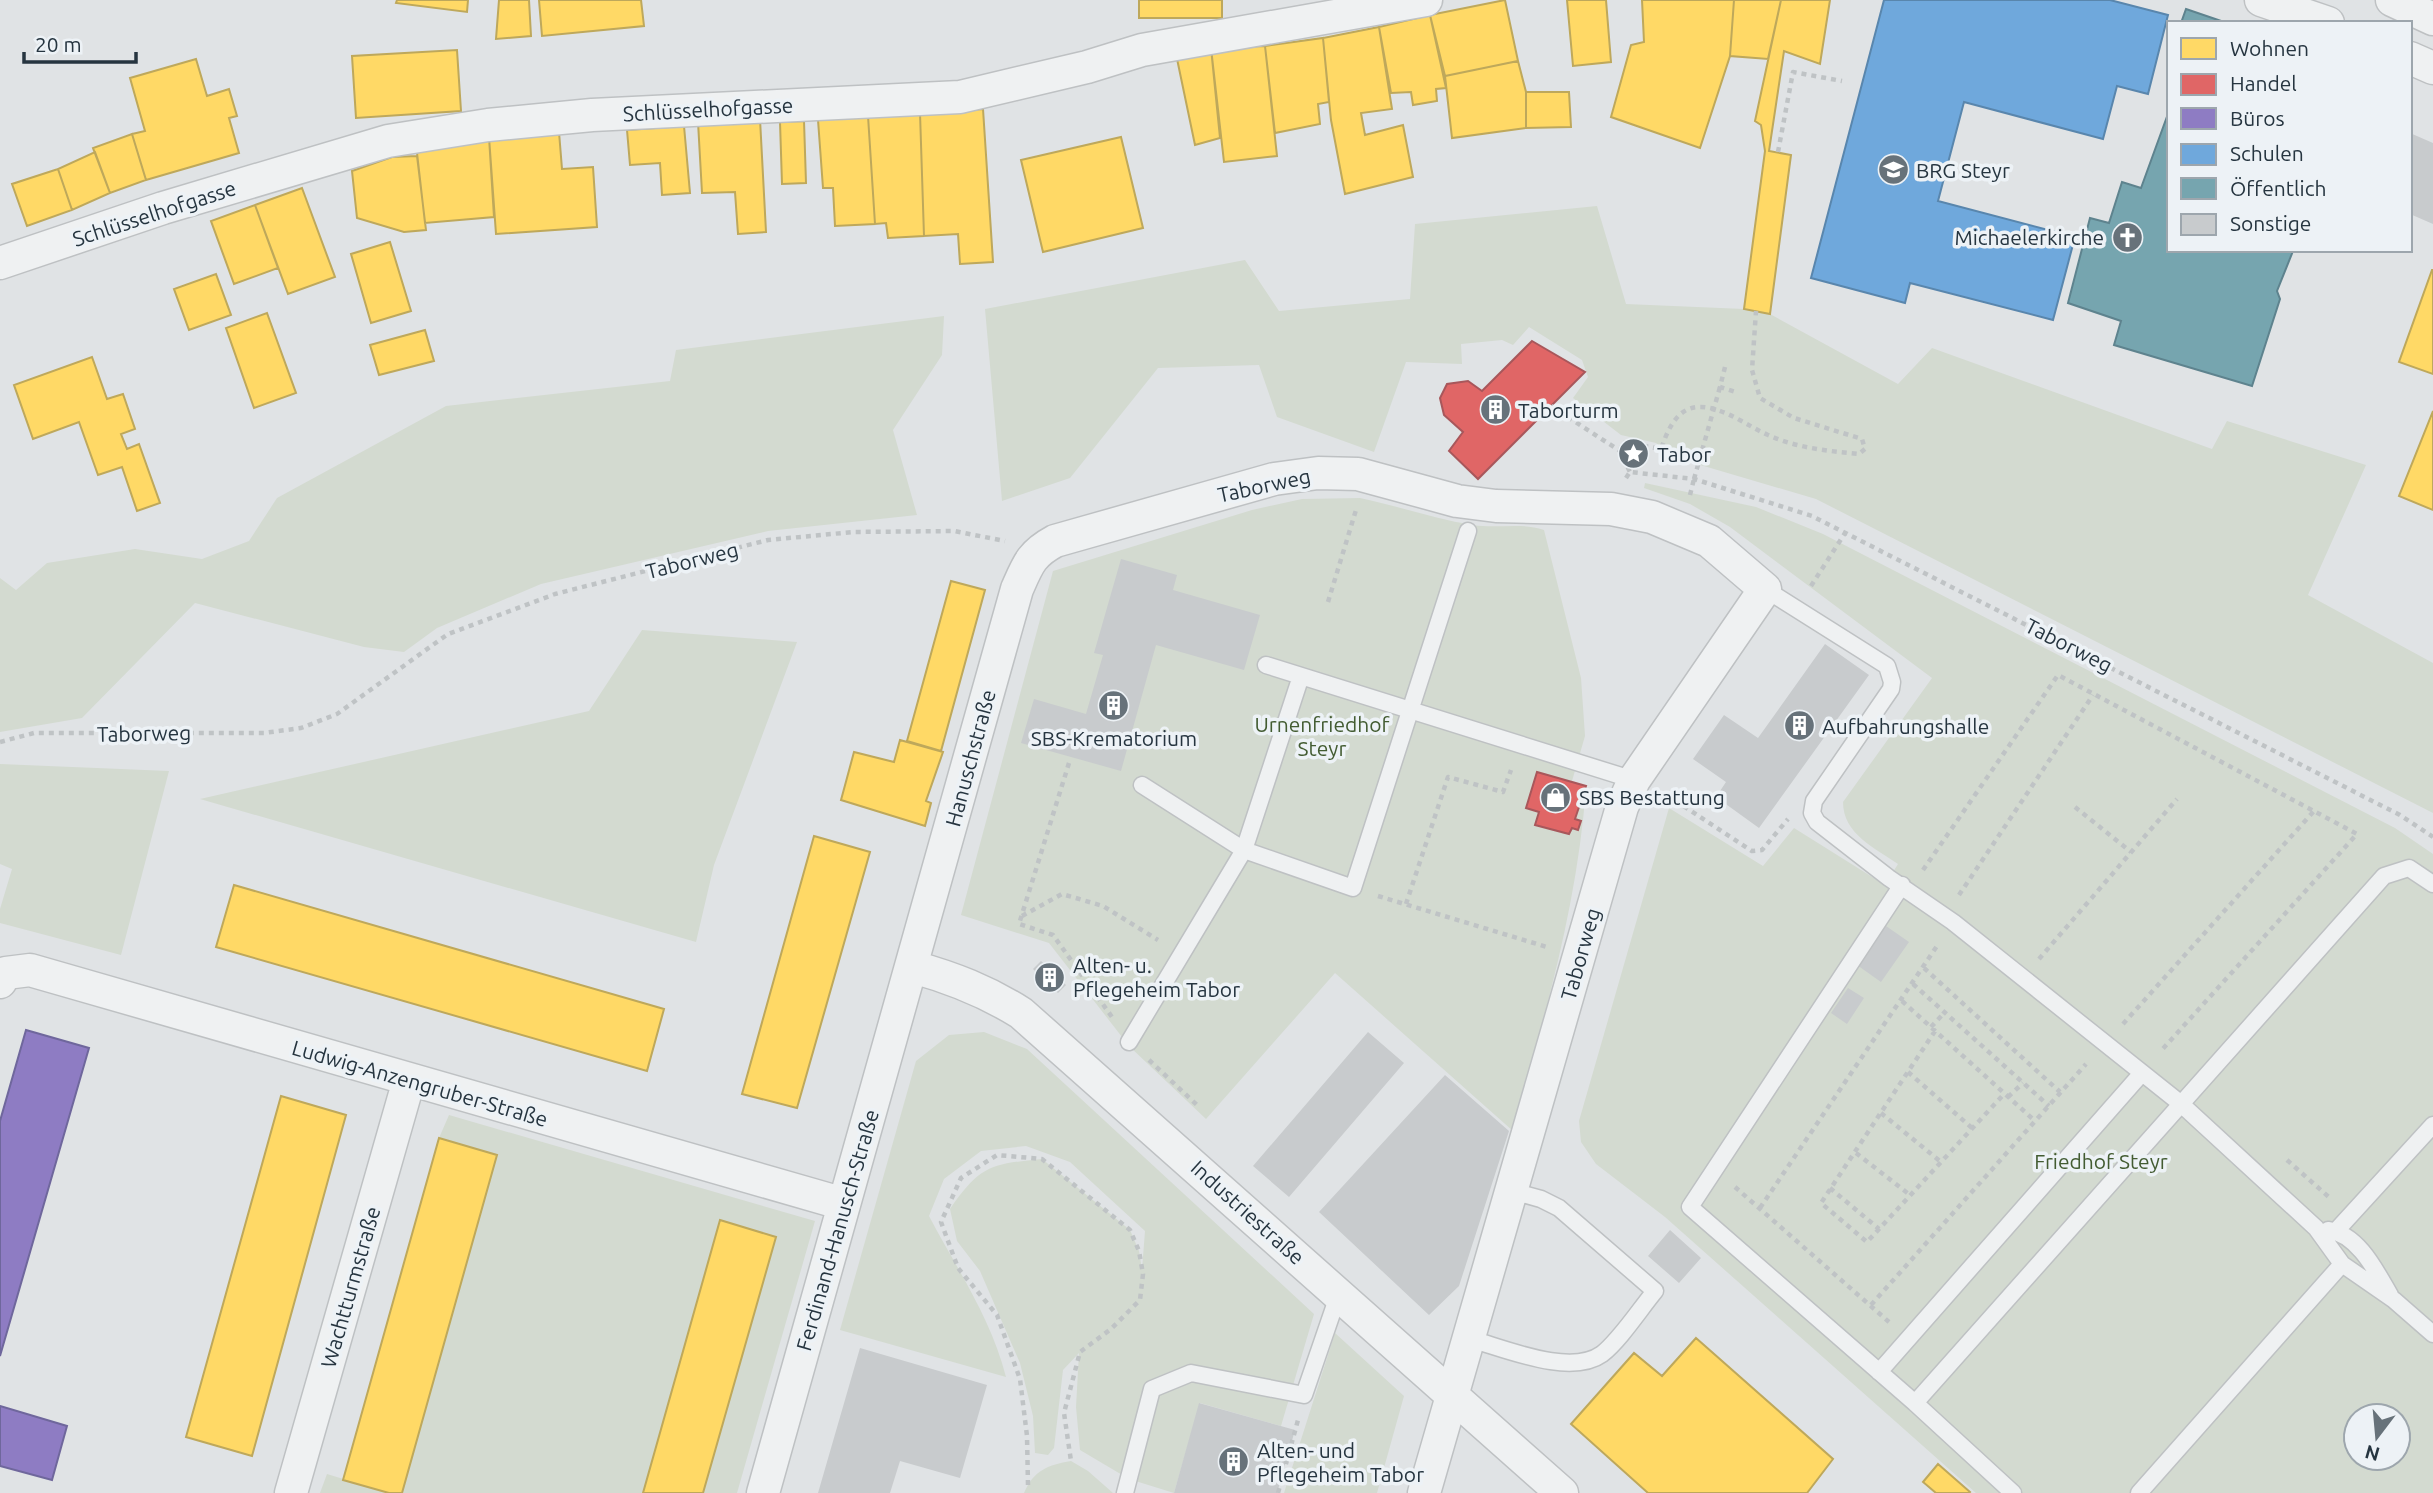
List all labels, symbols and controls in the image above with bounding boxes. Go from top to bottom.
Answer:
scale bar [24,21,136,65]
legend [2167,21,2412,252]
text: 20 m [35,32,82,56]
text: Wohnen [2230,36,2309,60]
text: Handel [2230,71,2297,95]
street label: Schlüsselhofgasse [622,93,794,125]
text: Büros [2230,106,2285,130]
text: Schulen [2230,141,2304,165]
school or university icon: BRG Steyr [1876,153,1910,187]
place label: BRG Steyr [1916,158,2010,182]
street label: Schlüsselhofgasse [69,175,239,251]
text: Öffentlich [2230,176,2326,200]
text: Sonstige [2230,211,2311,235]
church icon: Michaelerkirche [2110,220,2144,254]
place label: Michaelerkirche [1954,225,2104,249]
building icon: Taborturm [1478,393,1512,427]
place label: Taborturm [1518,398,1619,422]
place icon: Tabor [1617,437,1651,471]
place label: Tabor [1657,442,1711,466]
street label: Taborweg [1215,463,1313,507]
street label: Taborweg [643,537,741,583]
street label: Taborweg [2021,613,2117,677]
street label: Hanuschstraße [940,687,1000,829]
building icon: SBS-Krematorium [1097,689,1131,723]
building icon: Aufbahrungshalle [1782,709,1816,743]
park label: Urnenfriedhof Steyr [1254,712,1391,760]
place label: Aufbahrungshalle [1822,714,1989,738]
street label: Taborweg [97,720,191,746]
place label: SBS-Krematorium [1031,726,1197,750]
shop icon: SBS Bestattung [1539,780,1573,814]
place label: SBS Bestattung [1579,785,1725,809]
street label: Taborweg [1555,905,1605,1003]
place label: Alten- u. Pflegeheim Tabor [1073,953,1240,1001]
building icon: Alten- u. Pflegeheim Tabor [1033,960,1067,994]
street label: Ludwig-Anzengruber-Straße [289,1035,551,1131]
street label: Ferdinand-Hanusch-Straße [791,1107,883,1353]
park label: Friedhof Steyr [2034,1149,2168,1173]
street label: Industriestraße [1186,1155,1310,1269]
street label: Wachtturmstraße [316,1204,384,1370]
north arrow [2342,1402,2412,1472]
place label: Alten- und Pflegeheim Tabor [1257,1438,1424,1486]
text: N [2362,1441,2382,1466]
building icon: Alten- und Pflegeheim Tabor [1217,1445,1251,1479]

